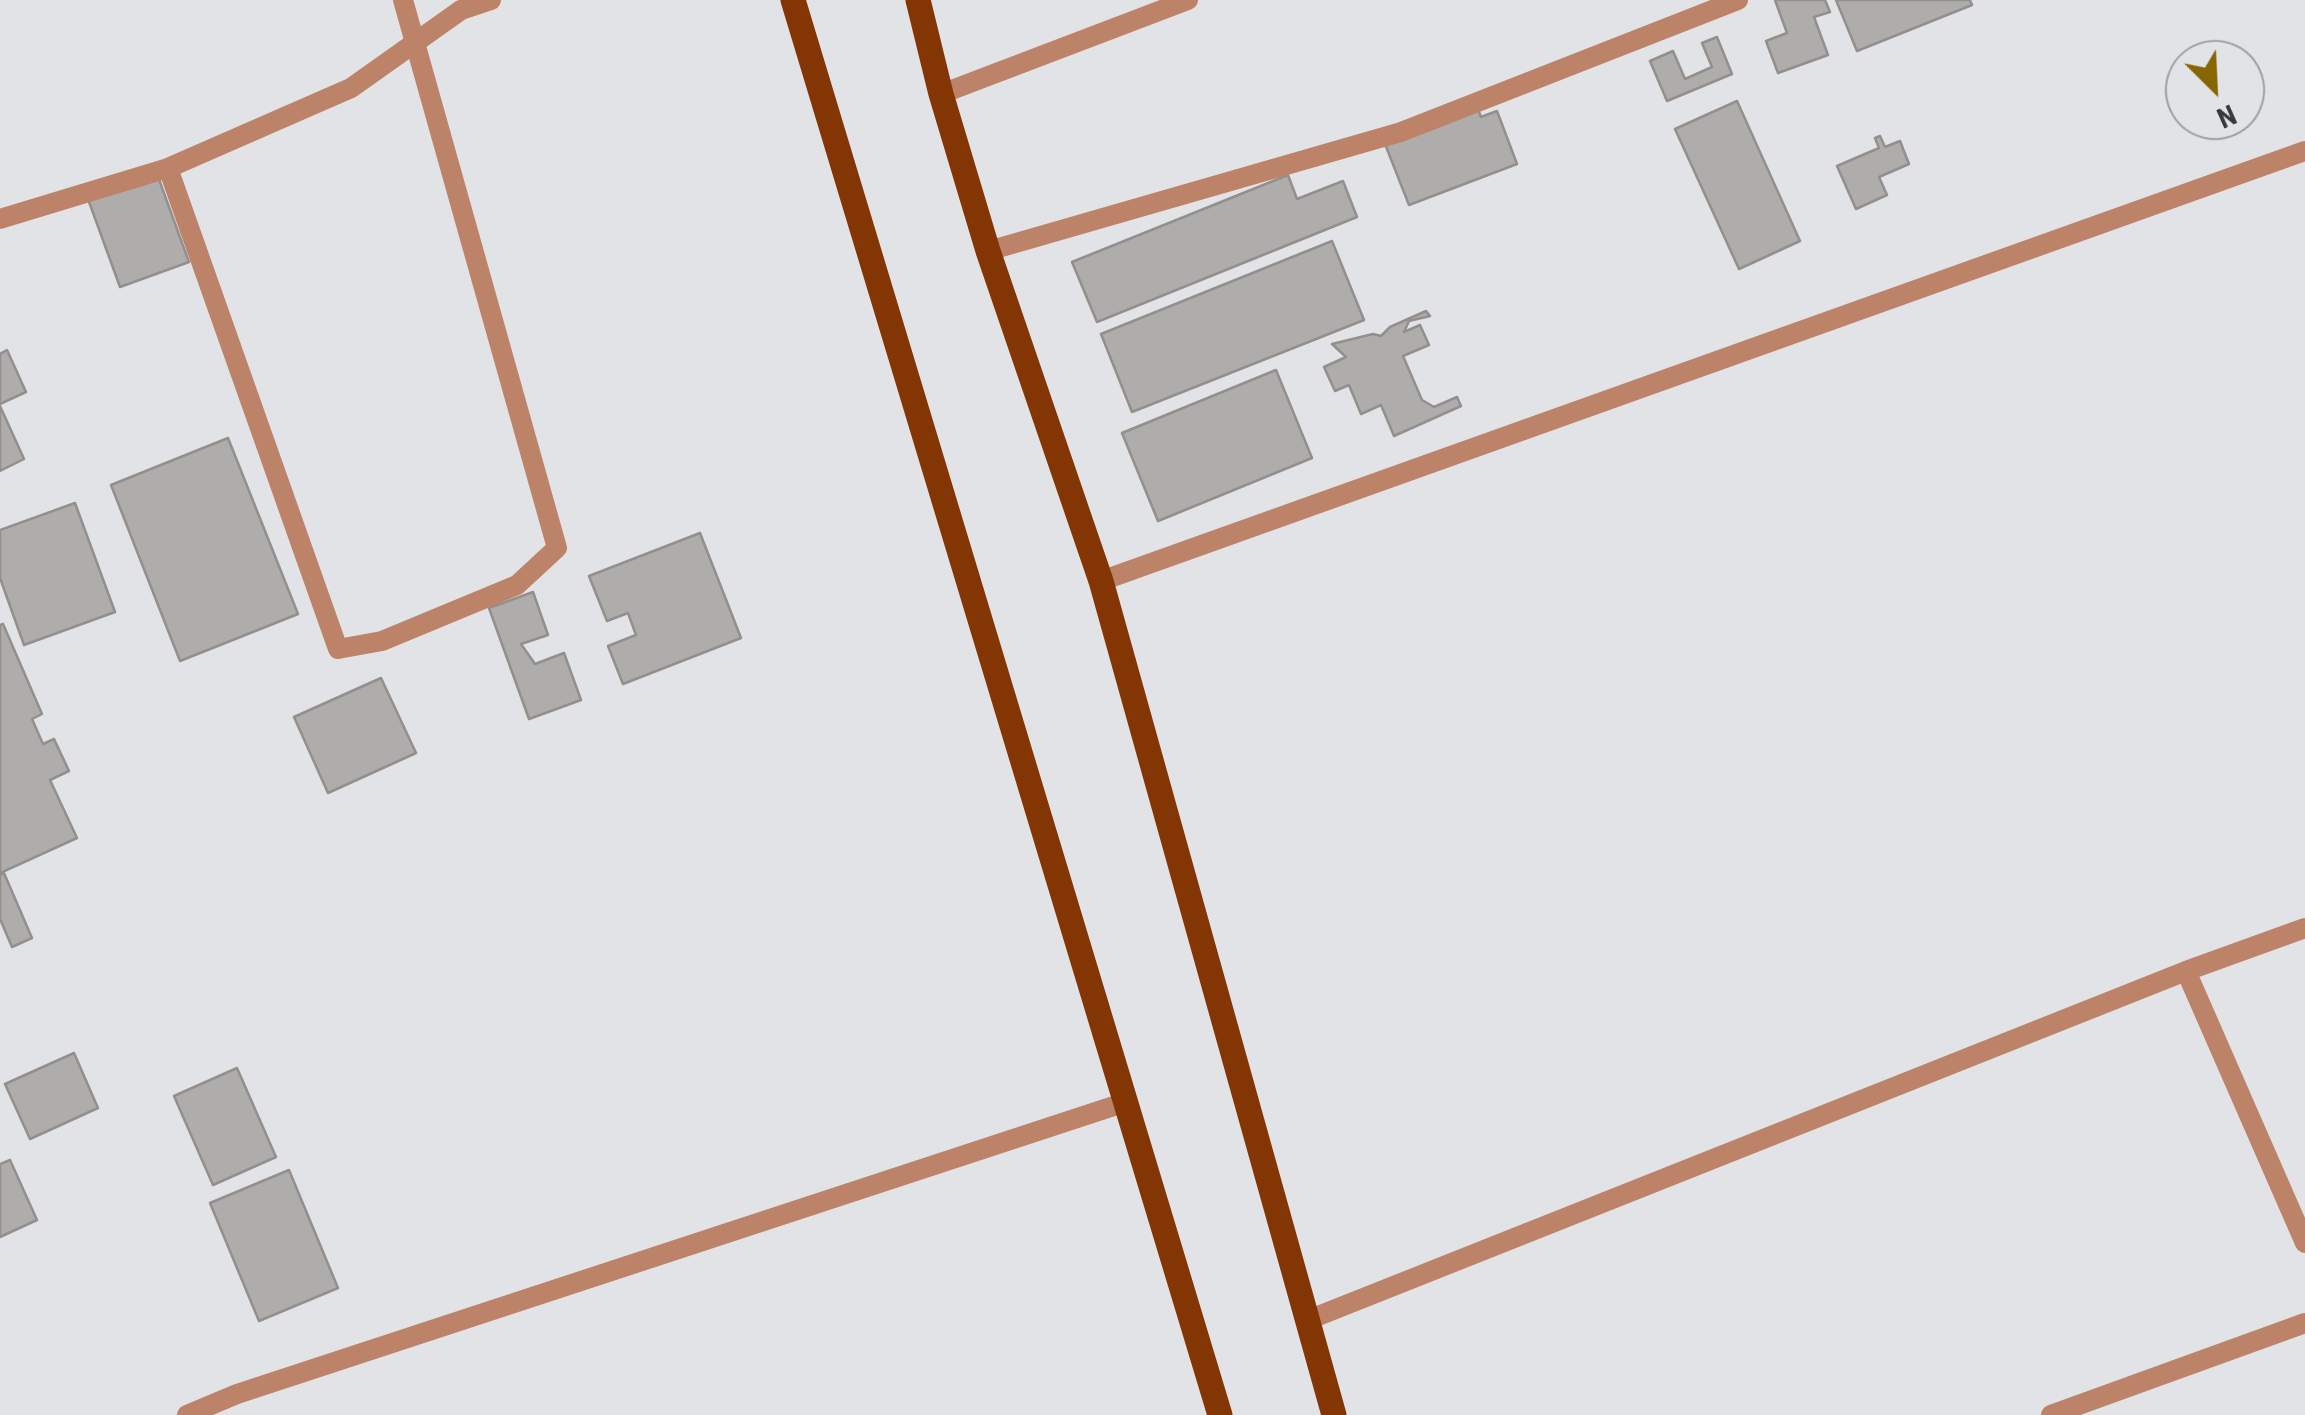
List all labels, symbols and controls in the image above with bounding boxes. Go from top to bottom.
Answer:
north arrow [2165,40,2265,140]
text: N [2212,97,2241,135]

